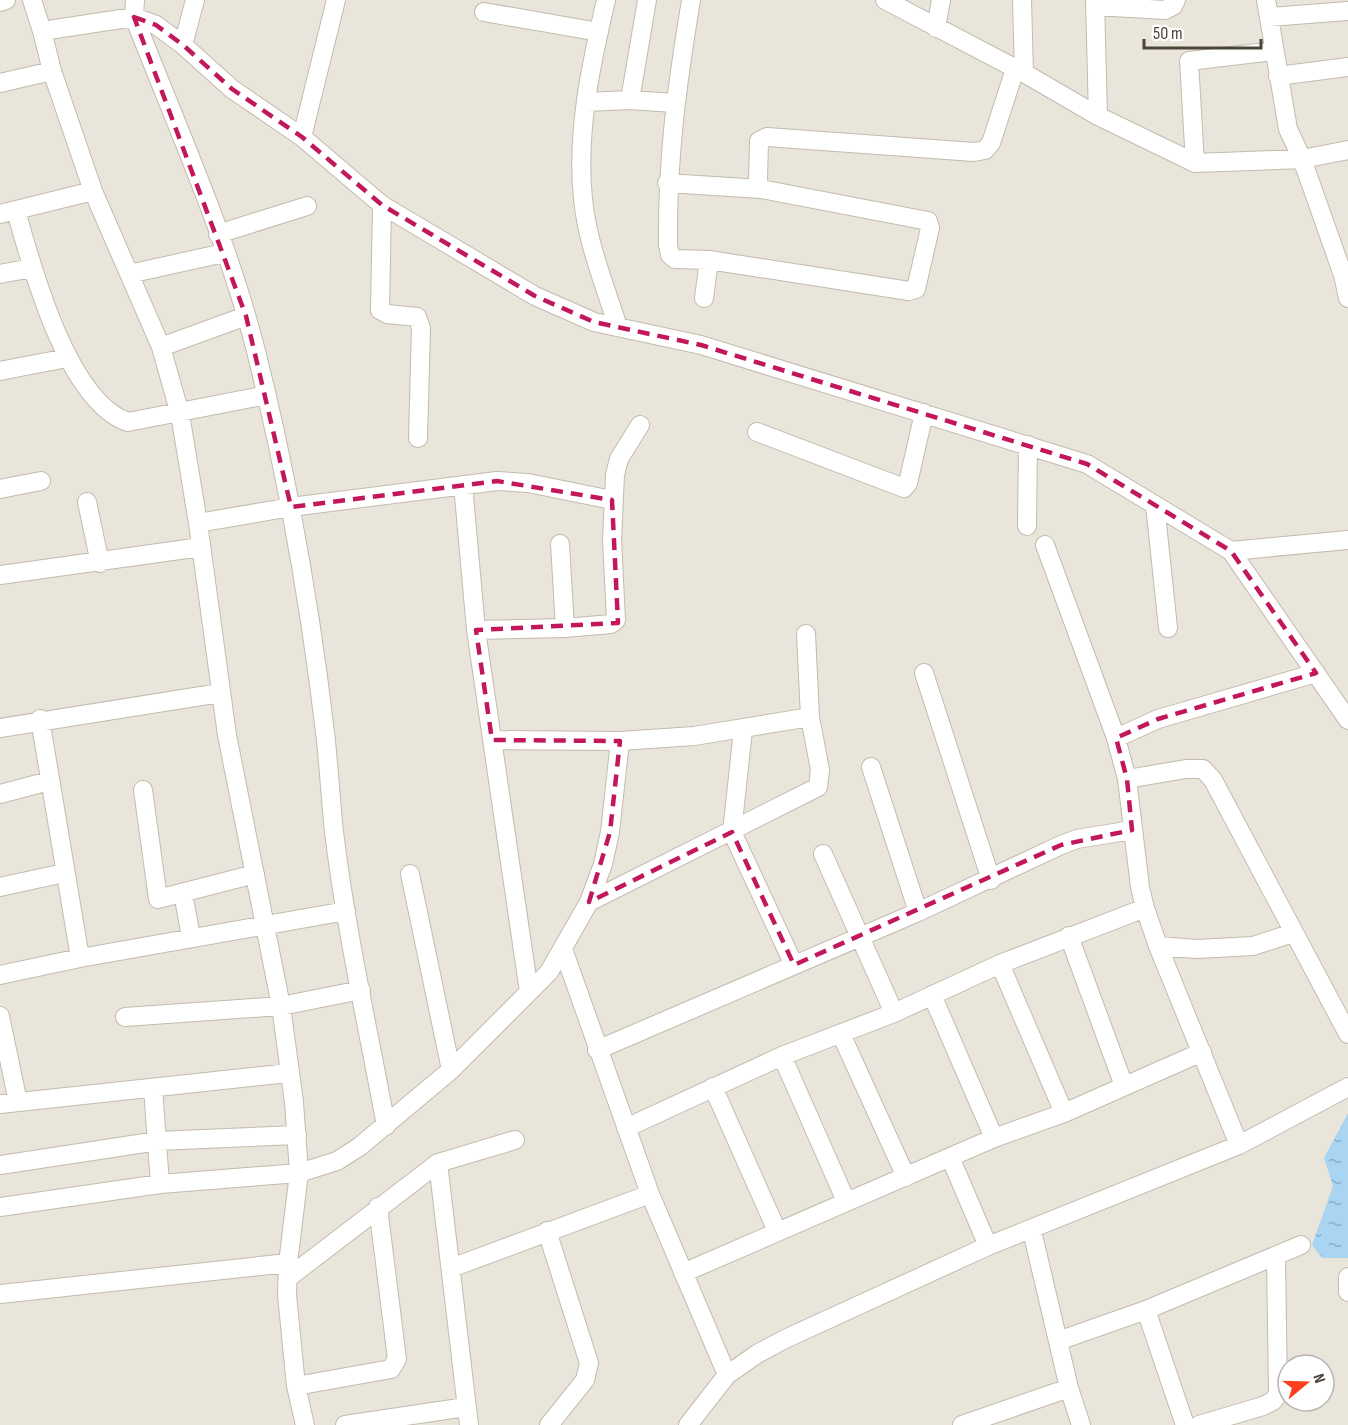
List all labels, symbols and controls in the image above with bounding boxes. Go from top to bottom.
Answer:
scale bar [1144,12,1261,50]
text: 50 m [1153,23,1183,44]
north arrow [1276,1353,1336,1413]
text: N [1308,1371,1329,1386]

